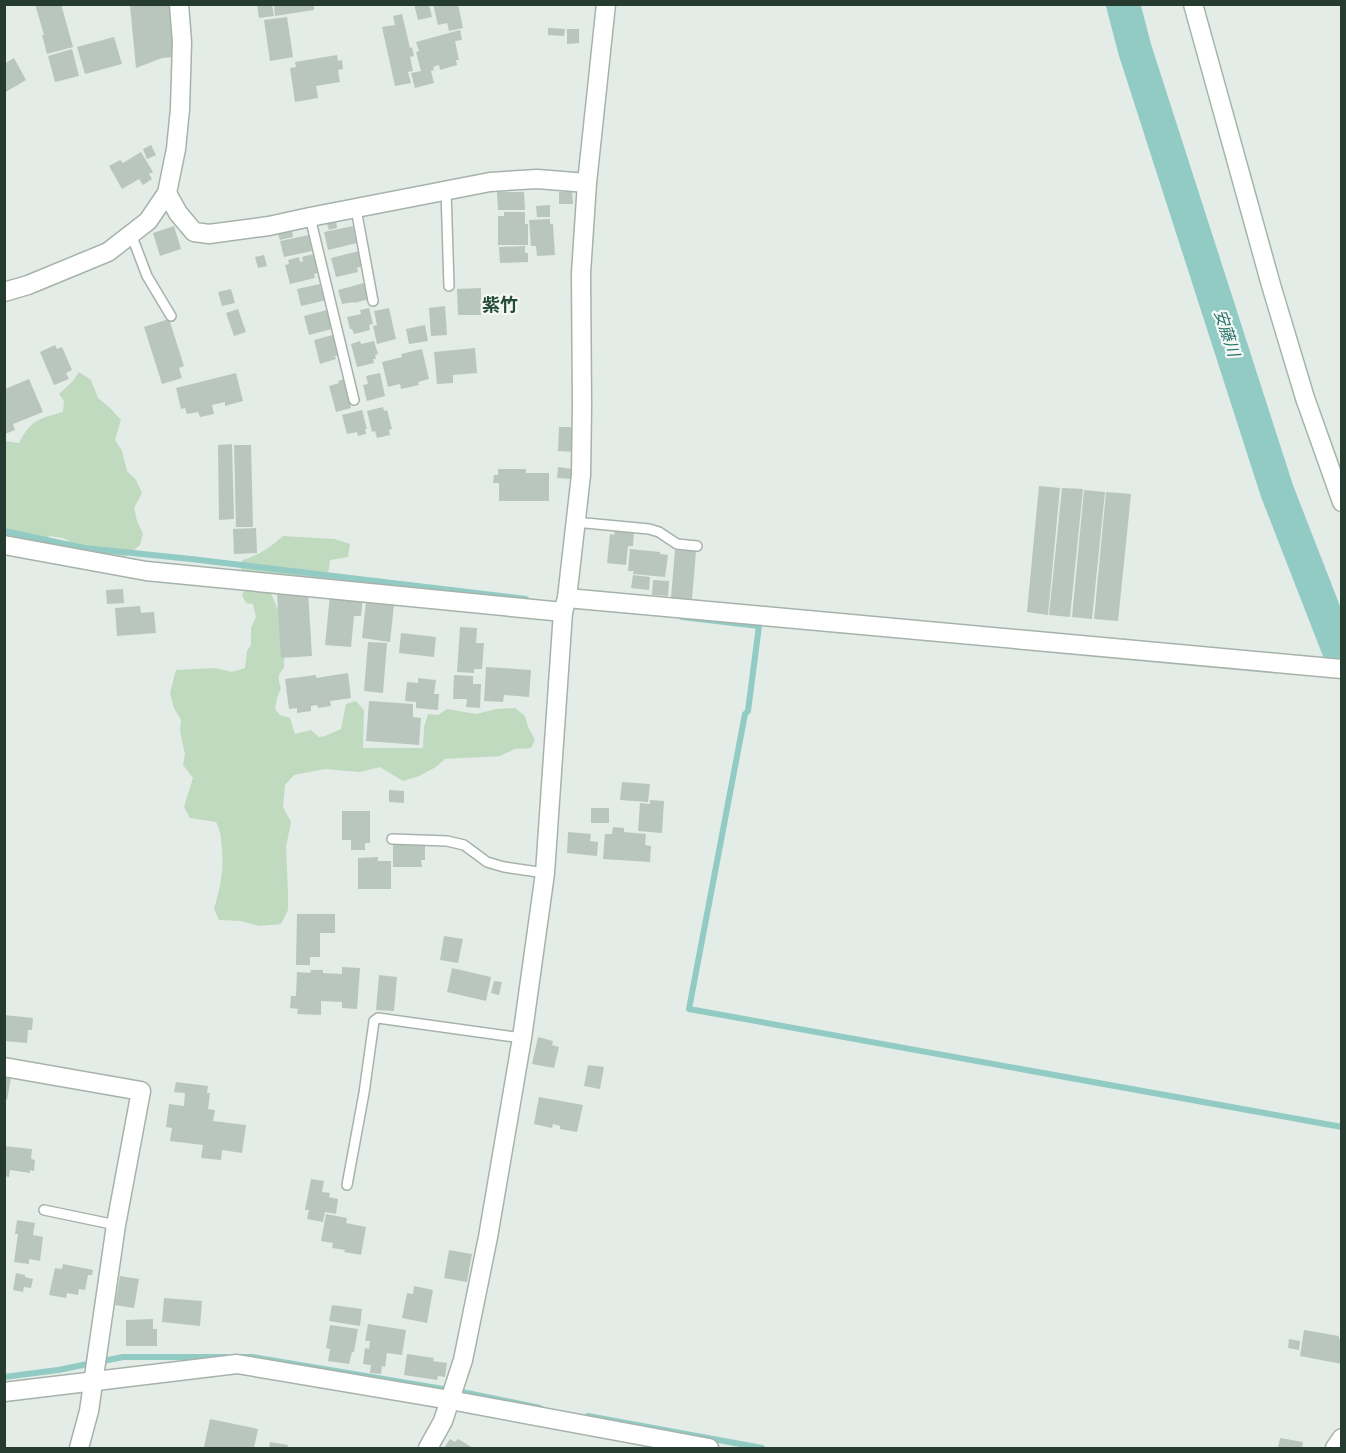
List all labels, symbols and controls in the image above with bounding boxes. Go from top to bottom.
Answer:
district label: 紫竹 [482,293,518,317]
water label: 安藤川 [1210,307,1245,361]

